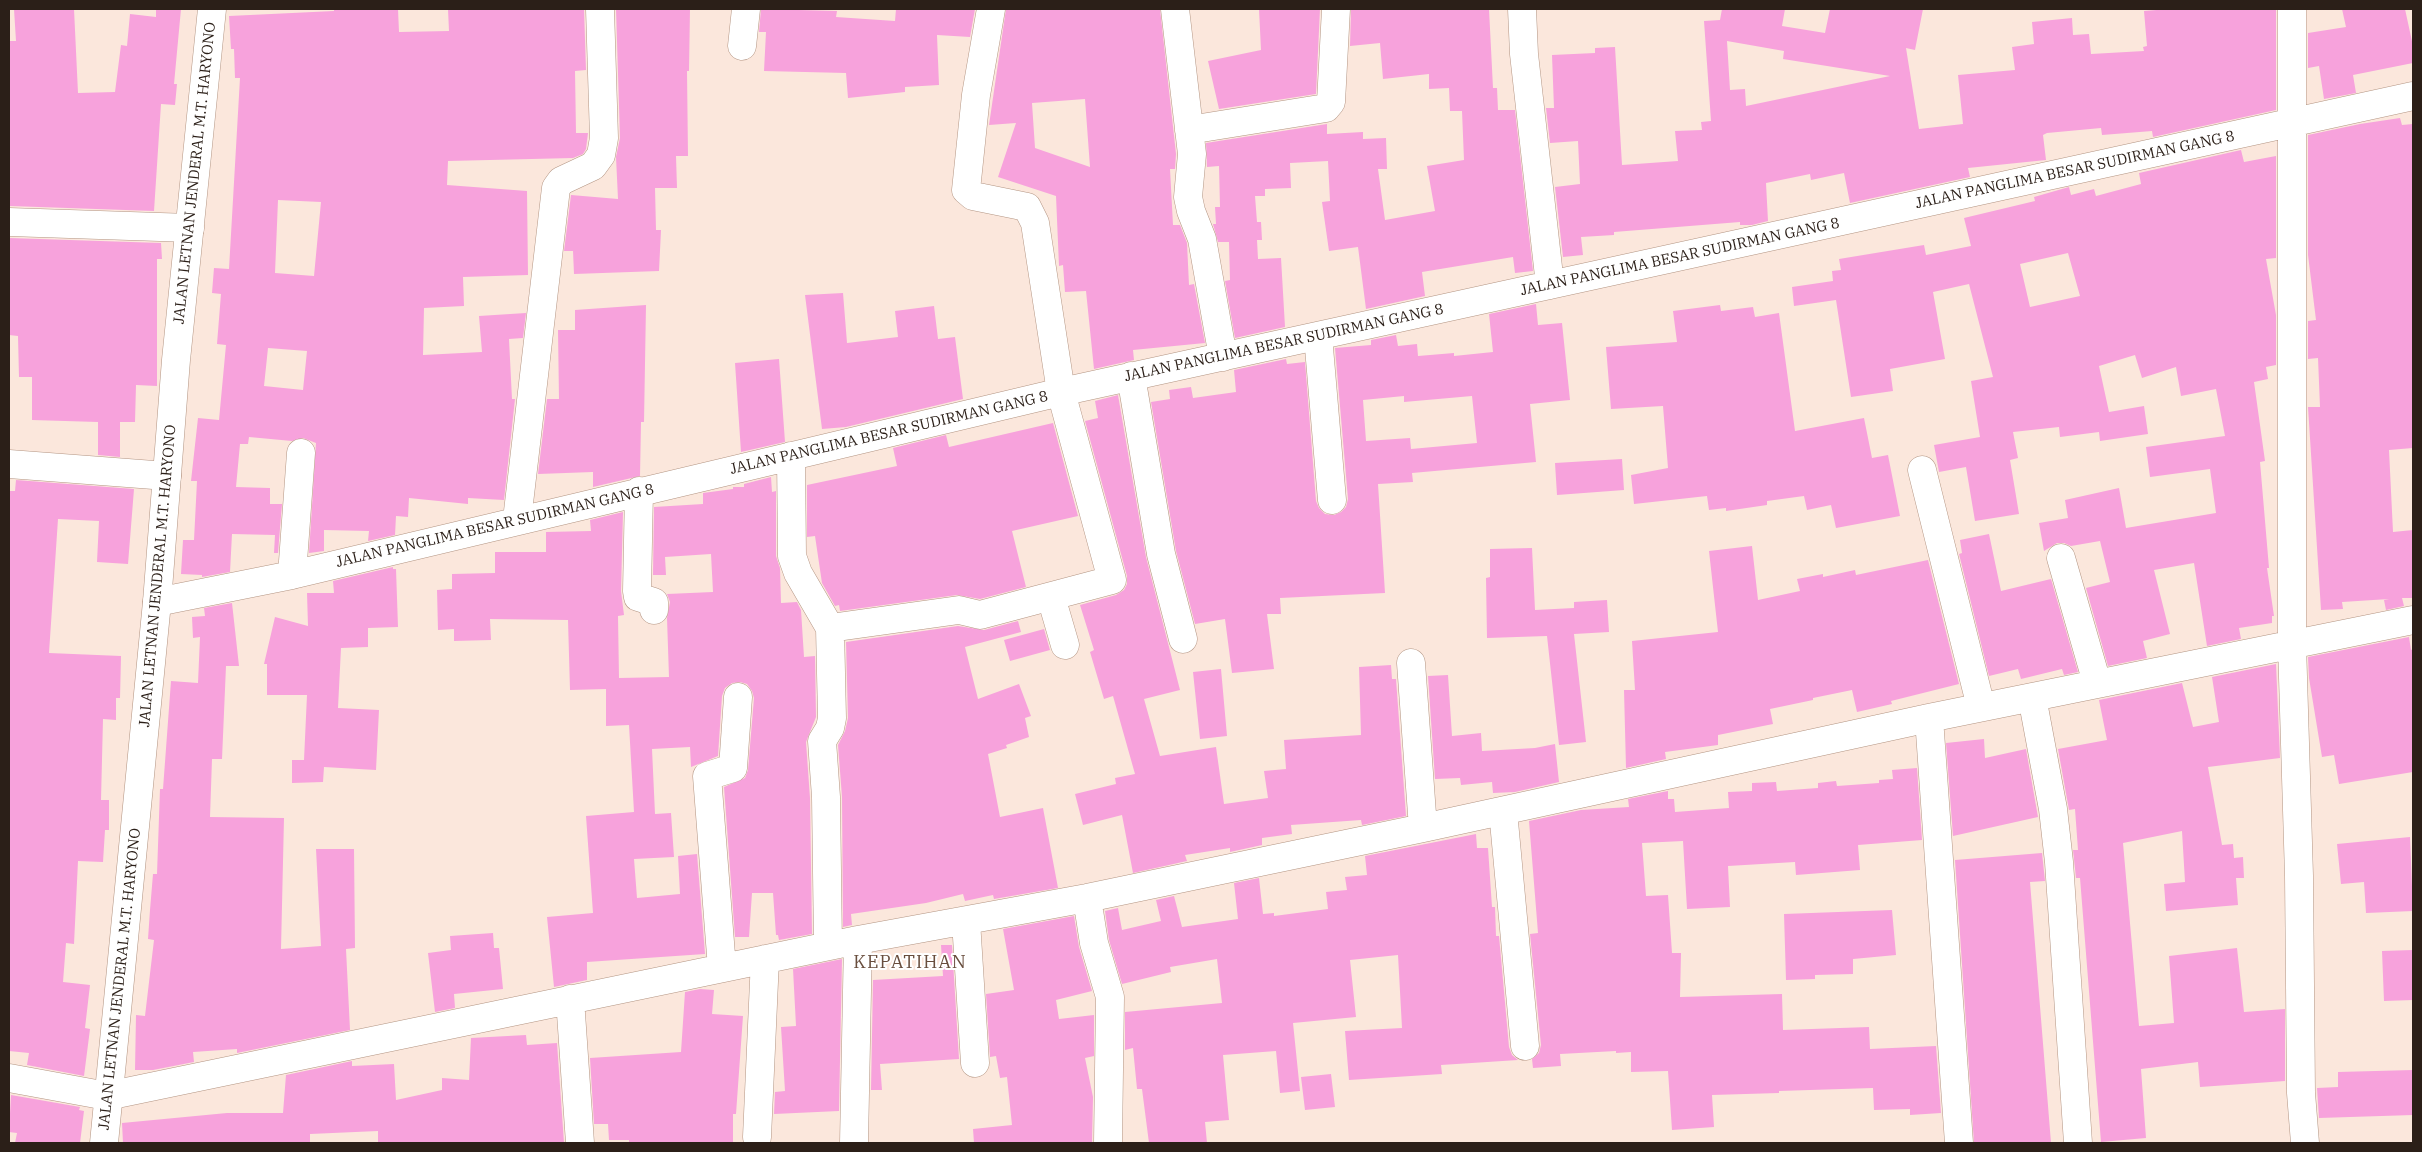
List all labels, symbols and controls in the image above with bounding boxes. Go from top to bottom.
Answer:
street label: JALAN LETNAN JENDERAL M.T. HARYONO [170,21,220,325]
street label: JALAN PANGLIMA BESAR SUDIRMAN GANG 8 [1914,127,2236,213]
street label: JALAN PANGLIMA BESAR SUDIRMAN GANG 8 [1519,214,1841,300]
street label: JALAN PANGLIMA BESAR SUDIRMAN GANG 8 [1123,300,1445,386]
street label: JALAN PANGLIMA BESAR SUDIRMAN GANG 8 [728,388,1050,478]
street label: JALAN LETNAN JENDERAL M.T. HARYONO [136,424,180,728]
street label: JALAN PANGLIMA BESAR SUDIRMAN GANG 8 [334,481,656,571]
street label: JALAN LETNAN JENDERAL M.T. HARYONO [95,827,145,1131]
district label: KEPATIHAN [852,952,968,974]

